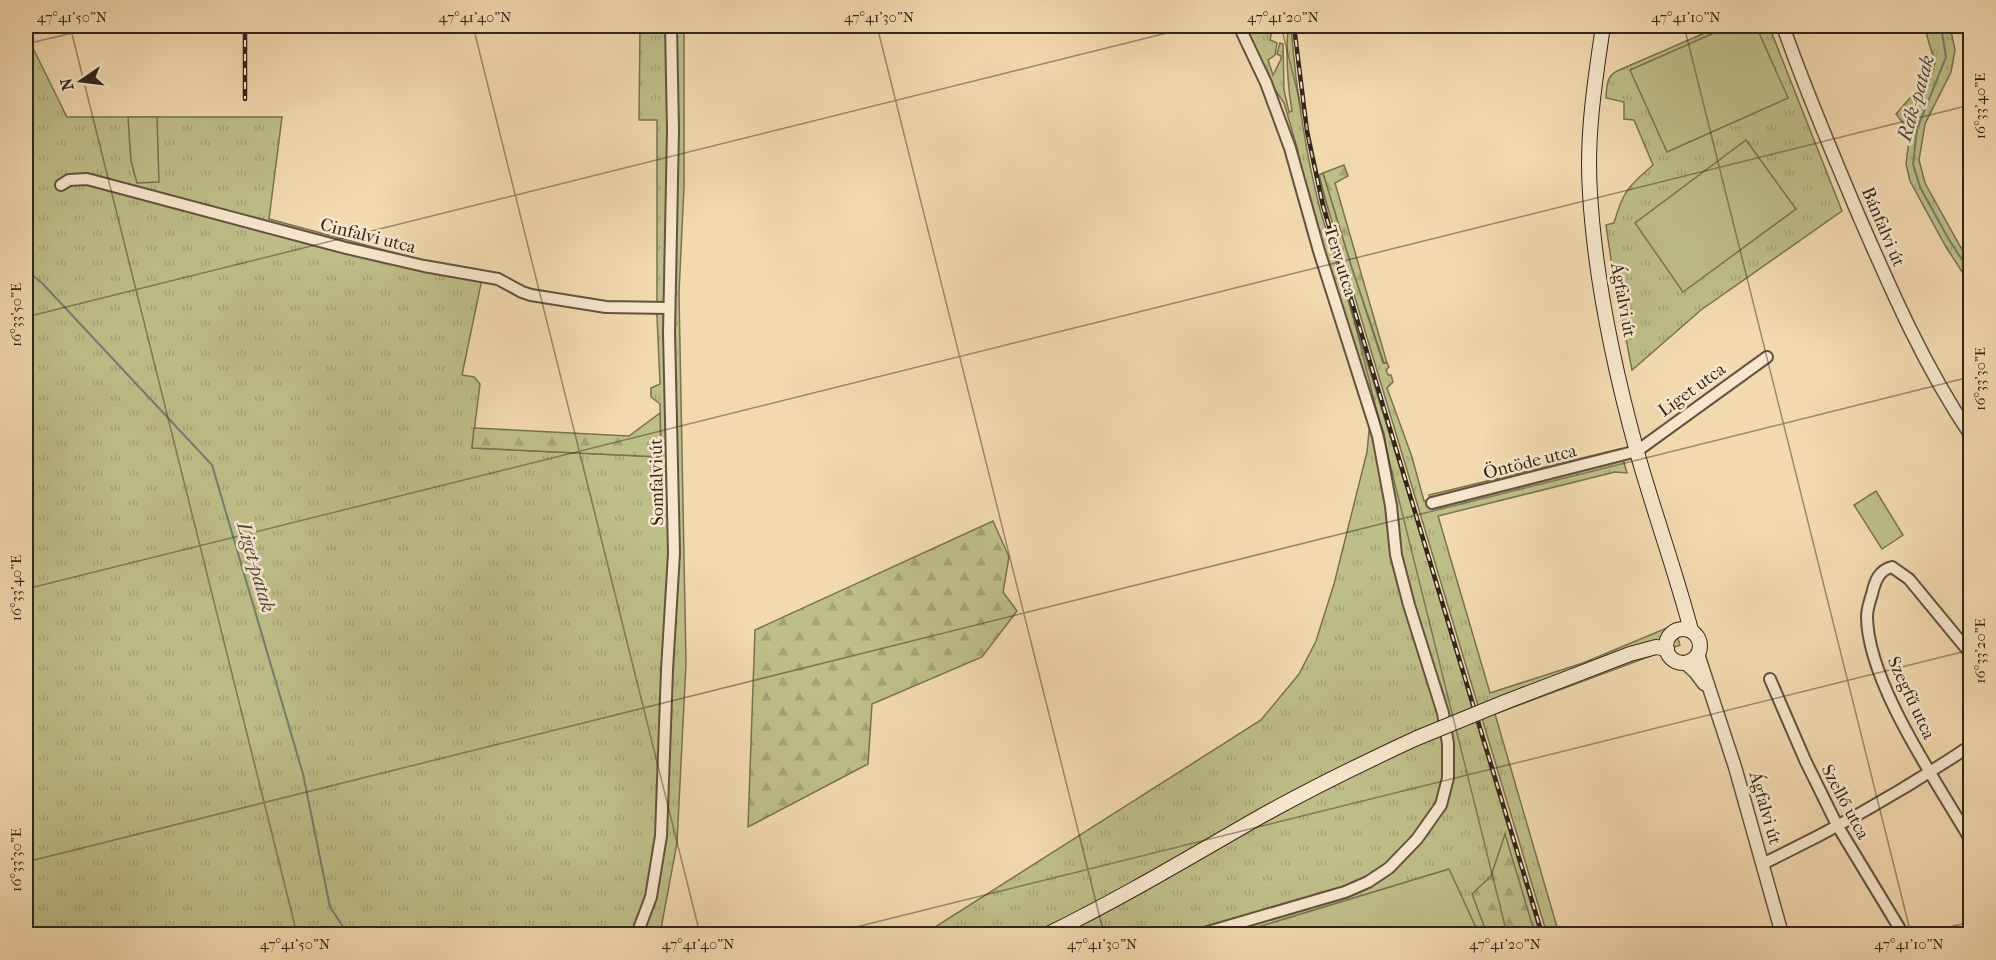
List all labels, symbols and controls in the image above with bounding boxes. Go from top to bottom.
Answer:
text: 47°41'50"N [37,8,108,26]
text: 47°41'40"N [439,8,512,26]
text: 47°41'30"N [844,8,915,26]
text: 47°41'20"N [1247,8,1319,26]
text: 47°41'10"N [1651,8,1721,26]
north arrow [51,51,111,111]
water label: Rák-patak [1892,52,1939,146]
text: 16°33'40"E [1971,73,1989,139]
text: N [56,75,78,93]
street label: Bánfalvi út [1857,184,1909,270]
street label: Cinfalvi utca [318,214,419,258]
street label: Terv utca [1319,223,1361,300]
street label: Ágfalvi út [1606,260,1641,339]
text: 16°33'50"E [7,283,25,347]
text: 16°33'30"E [1971,347,1989,411]
street label: Liget utca [1654,358,1730,421]
street label: Somfalvi út [646,438,668,526]
street label: Öntöde utca [1481,439,1580,484]
water label: Liget-patak [232,517,280,615]
text: 16°33'40"E [7,555,25,621]
text: 16°33'20"E [1971,618,1989,684]
street label: Szegfű utca [1883,653,1940,743]
street label: Szellő utca [1817,761,1874,844]
street label: Ágfalvi út [1744,768,1787,848]
text: 16°33'30"E [7,828,25,892]
text: 47°41'50"N [260,935,331,953]
text: 47°41'40"N [662,935,735,953]
text: 47°41'30"N [1067,935,1138,953]
text: 47°41'20"N [1469,935,1541,953]
text: 47°41'10"N [1874,935,1944,953]

